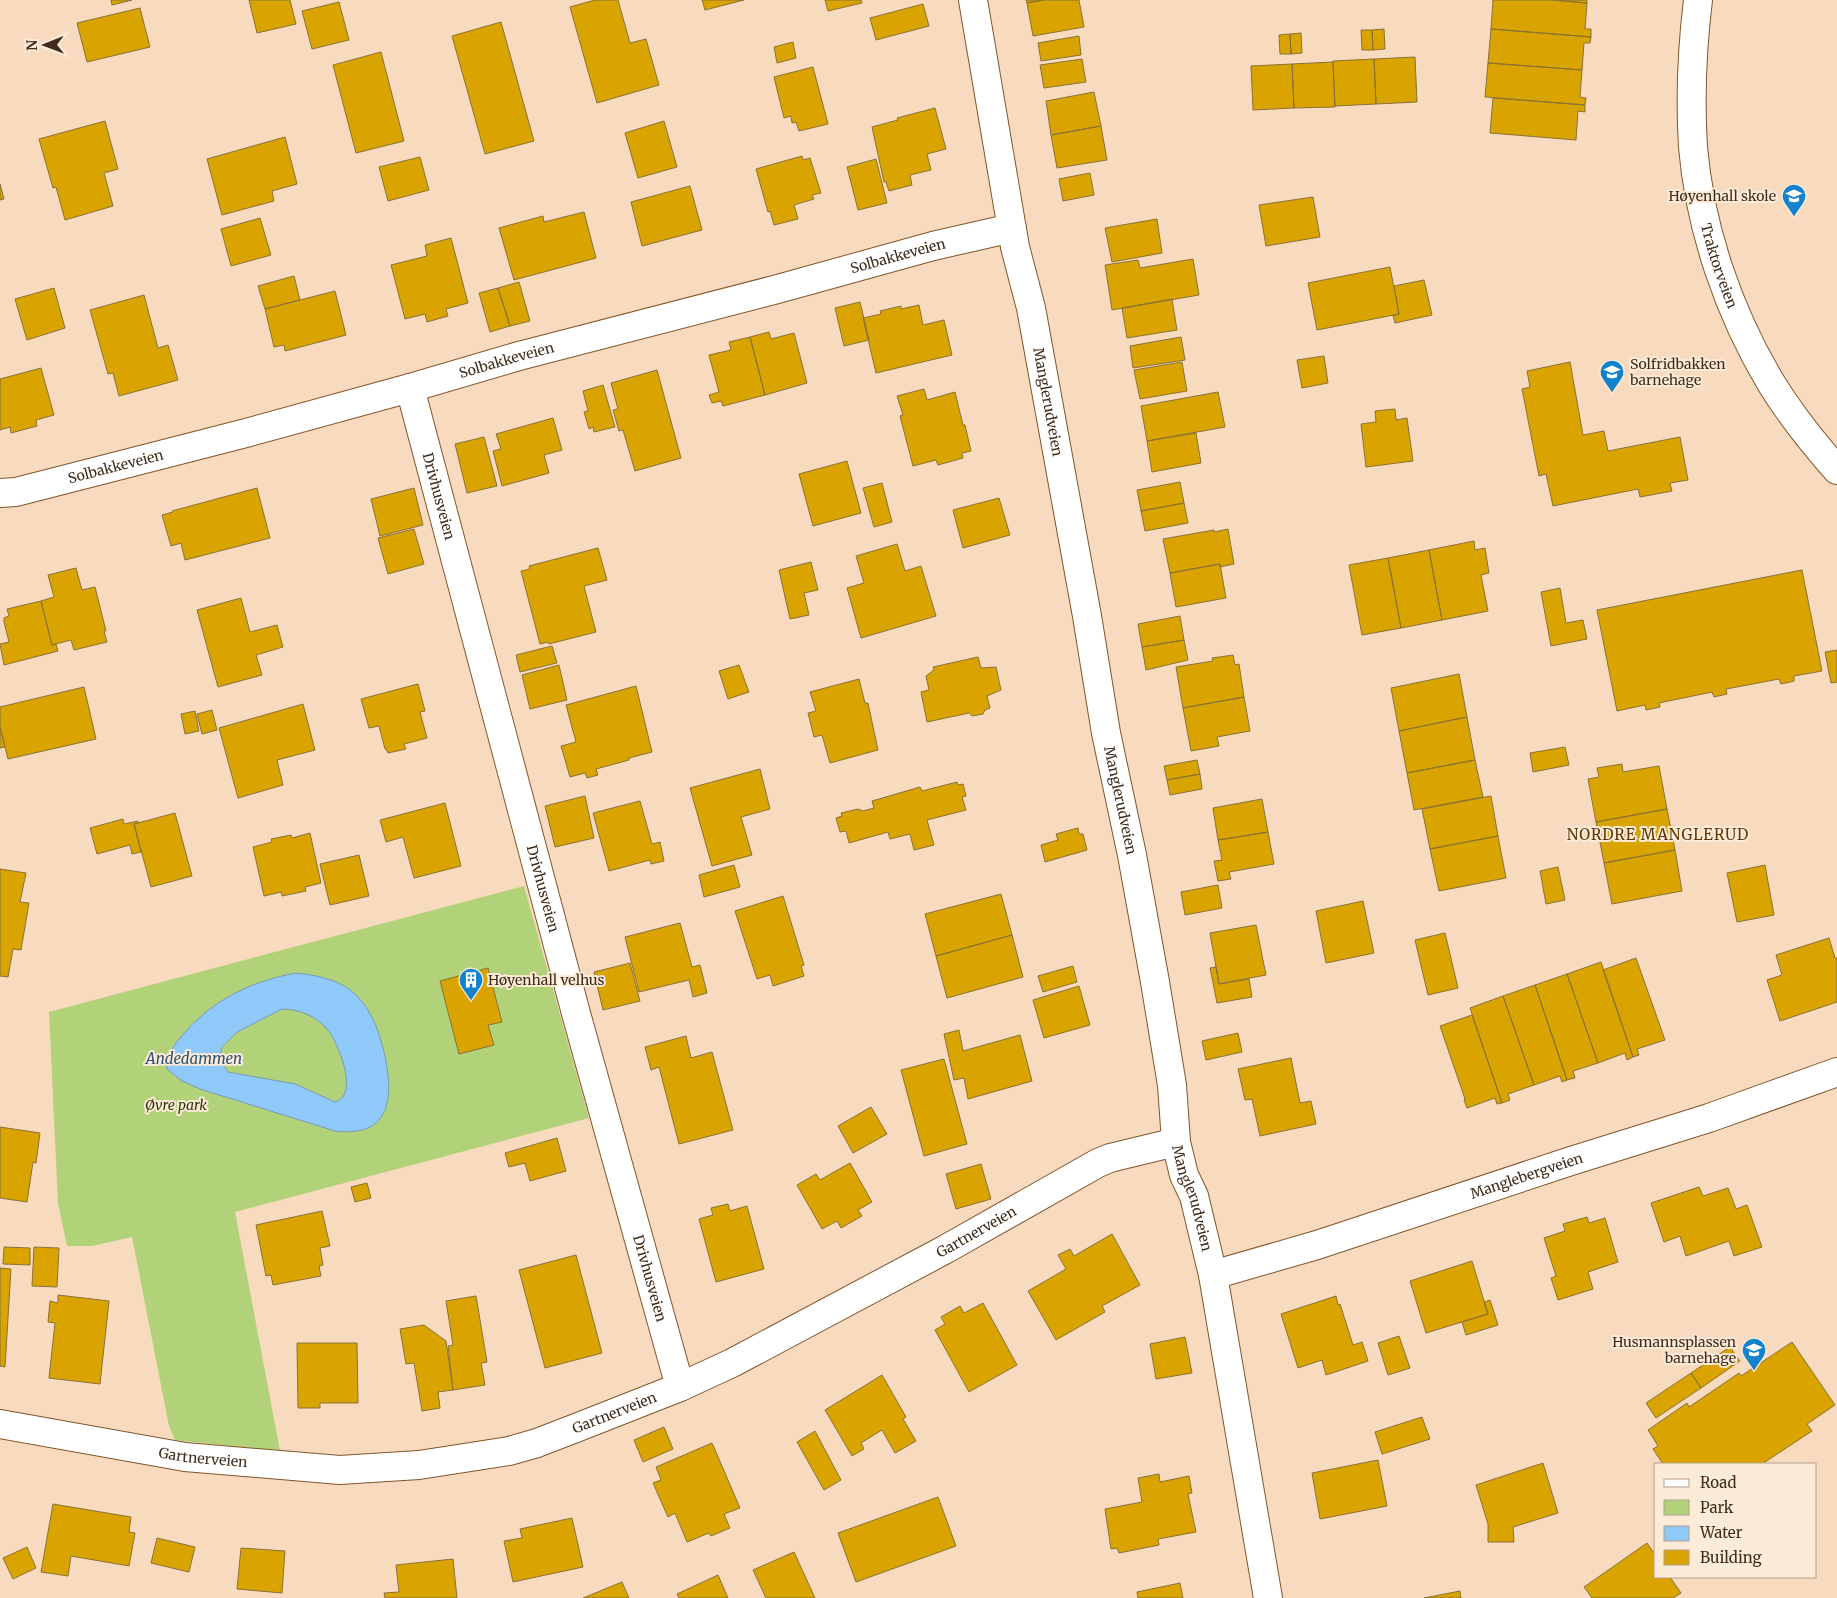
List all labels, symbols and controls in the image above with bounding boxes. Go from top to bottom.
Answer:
north arrow [20,20,70,70]
text: N [23,40,41,51]
school or university icon: Høyenhall skole [1781,183,1807,217]
place label: Høyenhall skole [1669,187,1776,205]
street label: Traktorveien [1697,221,1741,311]
street label: Solbakkeveien [848,234,947,277]
street label: Solbakkeveien [457,338,556,382]
street label: Manglerudveien [1029,346,1067,458]
place label: Solfridbakken barnehage [1629,355,1725,389]
school or university icon: Solfridbakken barnehage [1599,359,1625,393]
street label: Solbakkeveien [66,446,165,487]
street label: Drivhusveien [419,451,459,542]
street label: Manglerudveien [1100,745,1141,856]
district label: NORDRE MANGLERUD [1567,825,1749,844]
street label: Drivhusveien [523,843,563,934]
building icon: Høyenhall velhus [458,967,484,1001]
place label: Høyenhall velhus [488,971,605,989]
water label: Andedammen [145,1049,242,1068]
park label: Øvre park [145,1096,207,1114]
street label: Manglerudveien [1168,1143,1216,1253]
street label: Manglebergveien [1468,1149,1585,1203]
street label: Gartnerveien [933,1202,1020,1261]
street label: Drivhusveien [629,1233,670,1324]
place label: Husmannsplassen barnehage [1612,1333,1736,1367]
school or university icon: Husmannsplassen barnehage [1741,1337,1767,1371]
street label: Gartnerveien [570,1388,659,1437]
street label: Gartnerveien [157,1443,248,1471]
legend [1654,1463,1817,1578]
text: Road [1700,1473,1736,1492]
text: Park [1700,1498,1734,1517]
text: Water [1699,1523,1743,1542]
text: Building [1700,1548,1762,1567]

